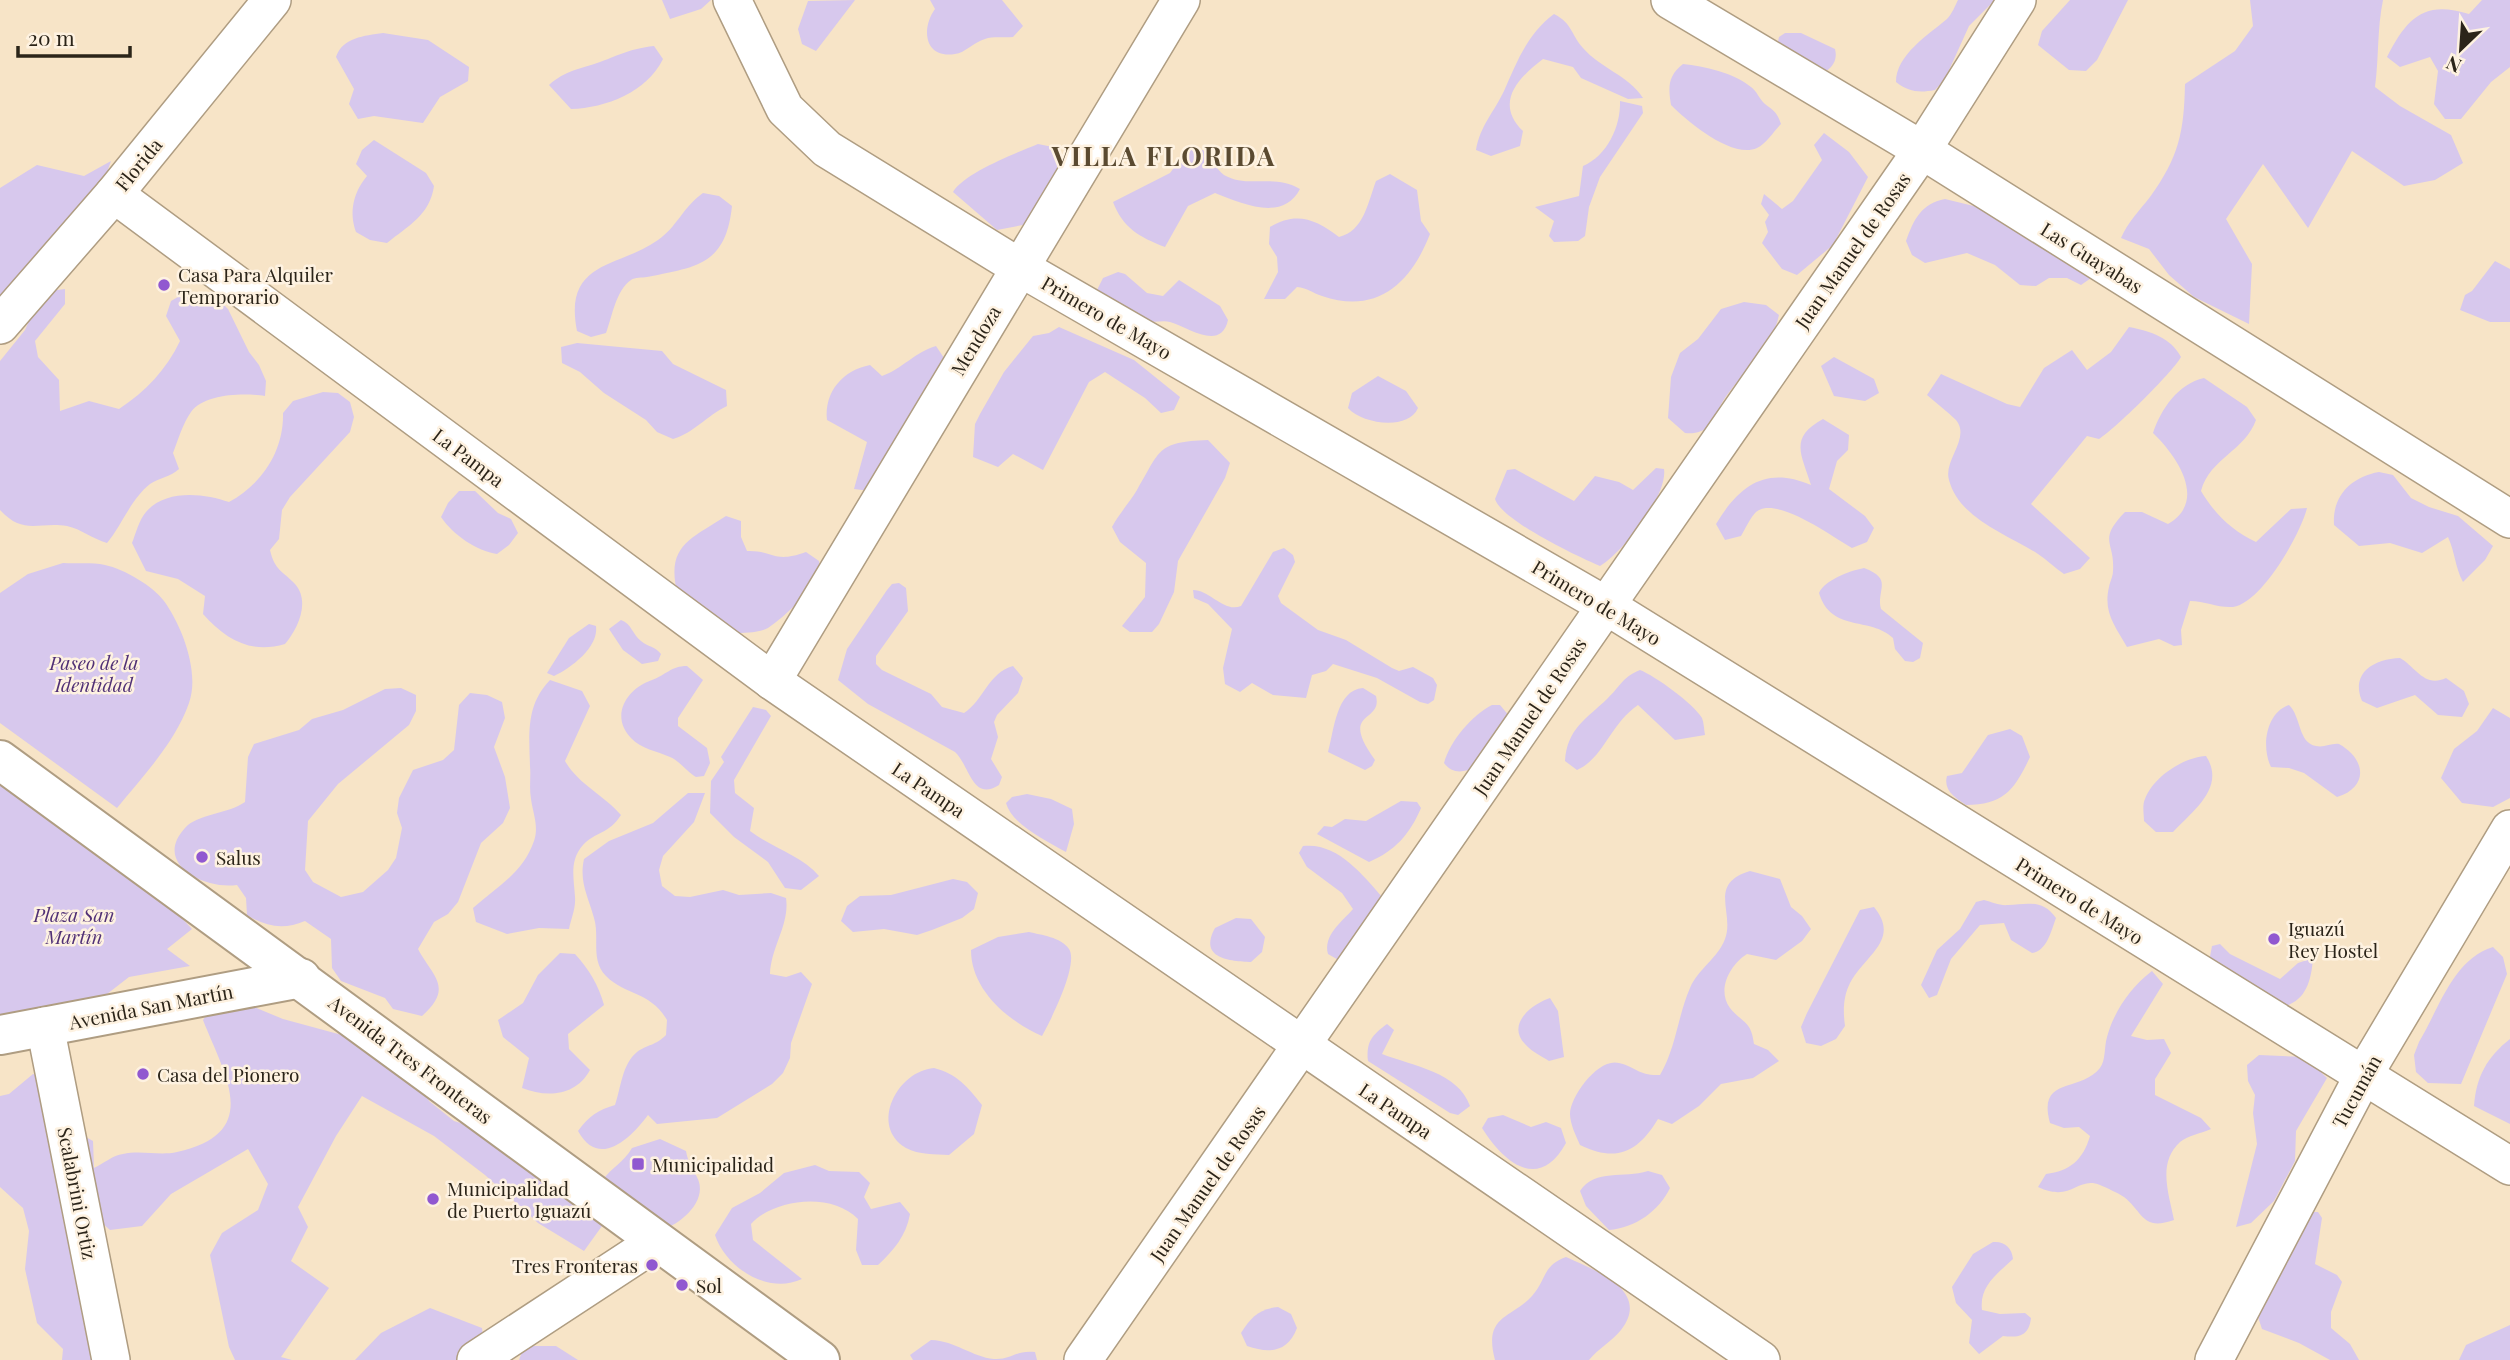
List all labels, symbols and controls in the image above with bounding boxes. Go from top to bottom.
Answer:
scale bar [18,14,130,58]
north arrow [2426,14,2496,84]
text: 20 m [28,23,75,51]
text: N [2441,51,2465,80]
street label: Florida [109,132,168,196]
district label: VILLA FLORIDA [1051,138,1276,173]
street label: Juan Manuel de Rosas [1788,167,1916,334]
street label: Las Guayabas [2036,215,2148,299]
place label: Casa Para Alquiler Temporario [178,261,334,309]
street label: Primero de Mayo [1037,269,1177,365]
marker: Casa Para Alquiler Temporario [156,277,172,293]
street label: Mendoza [944,300,1006,380]
street label: La Pampa [428,422,510,493]
street label: Primero de Mayo [1528,553,1666,651]
street label: Juan Manuel de Rosas [1466,632,1592,801]
park label: Paseo de la Identidad [49,649,138,697]
street label: La Pampa [887,755,971,823]
place label: Salus [216,844,261,870]
marker: Salus [194,849,210,865]
street label: Primero de Mayo [2011,850,2149,950]
park label: Plaza San Martín [32,901,115,949]
place label: Iguazú Rey Hostel [2288,915,2379,963]
marker: Iguazú Rey Hostel [2266,931,2282,947]
street label: Avenida San Martín [66,977,236,1035]
street label: Avenida Tres Fronteras [323,988,498,1129]
street label: Tucumán [2325,1049,2387,1132]
place label: Casa del Pionero [157,1061,299,1087]
marker: Casa del Pionero [135,1066,151,1082]
street label: La Pampa [1354,1076,1438,1144]
street label: Juan Manuel de Rosas [1143,1100,1271,1267]
street label: Scalabrini Ortiz [52,1125,104,1261]
place label: Municipalidad [652,1151,774,1177]
marker: Municipalidad [630,1156,646,1172]
place label: Municipalidad de Puerto Iguazú [447,1175,591,1223]
marker: Municipalidad de Puerto Iguazú [425,1191,441,1207]
place label: Tres Fronteras [512,1252,638,1278]
marker: Tres Fronteras [644,1257,660,1273]
place label: Sol [696,1272,722,1298]
marker: Sol [674,1277,690,1293]

